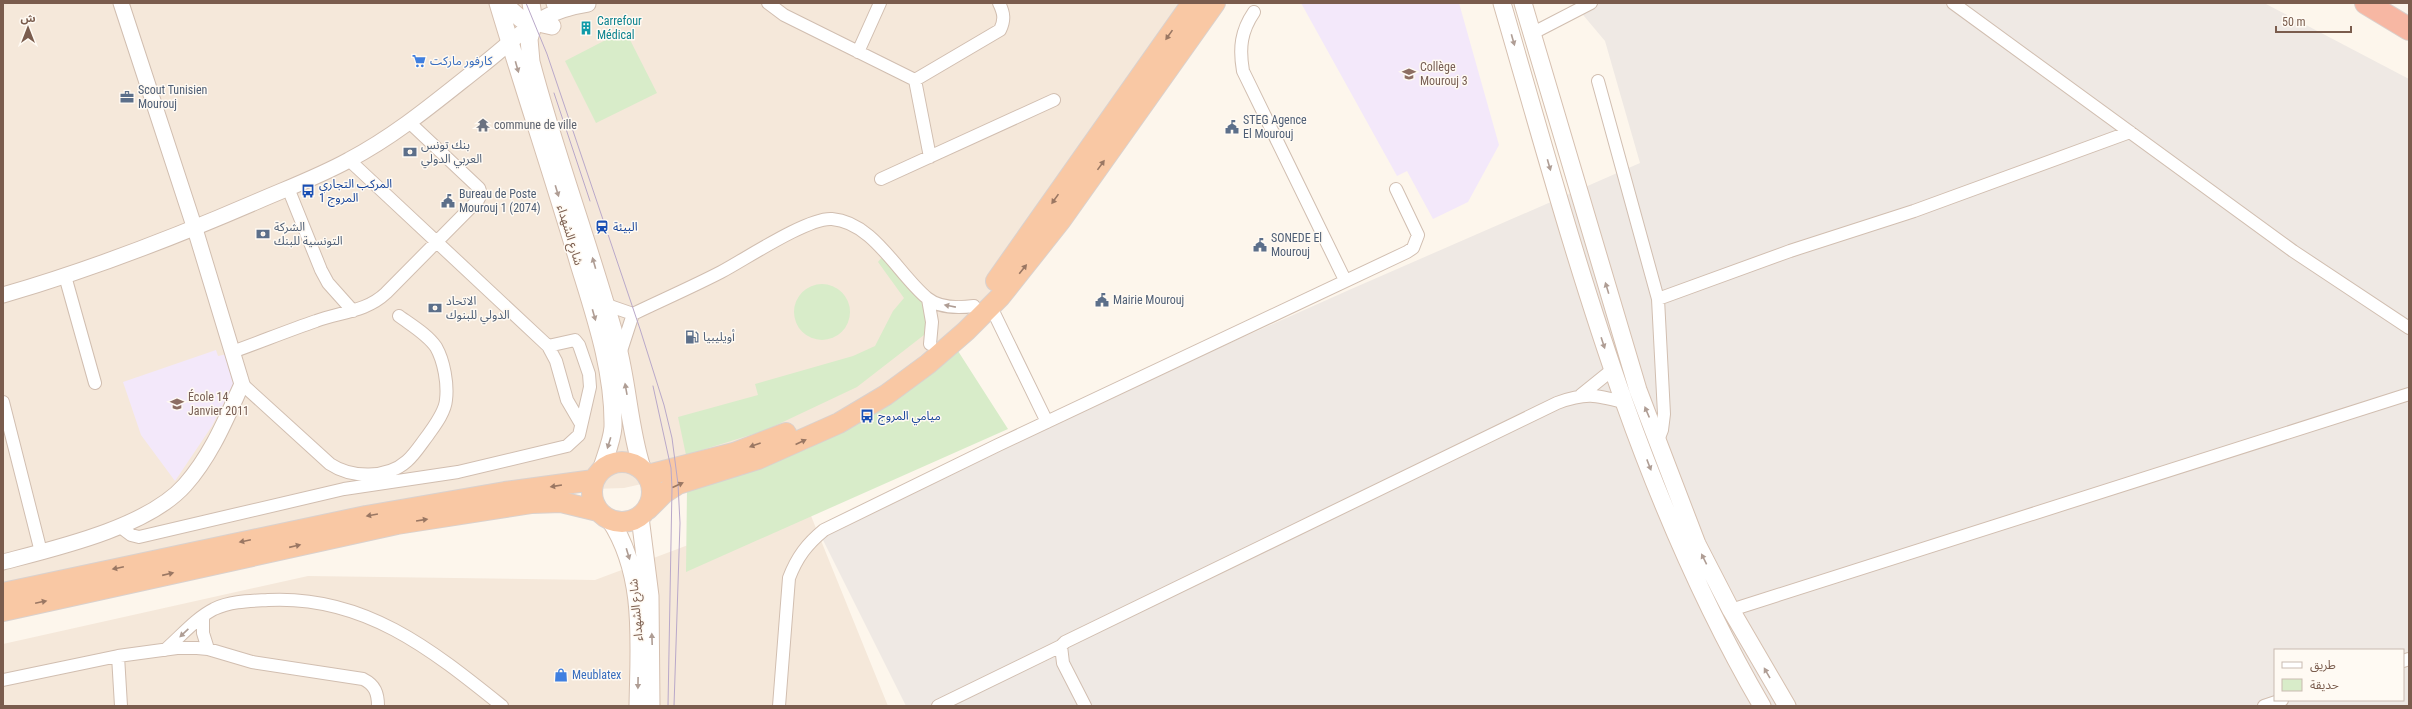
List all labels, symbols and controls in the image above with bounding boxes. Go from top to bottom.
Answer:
north arrow [8,8,48,48]
scale bar [2276,8,2351,34]
text: ش [20,12,36,25]
place label: Carrefour Médical [597,14,642,42]
text: 50 m [2282,15,2306,29]
building icon: Carrefour Médical [578,20,594,36]
one-way arrow [1165,30,1173,40]
one-way arrow [1510,35,1516,47]
supermarket icon: كارفور ماركت [411,53,427,69]
place label: كارفور ماركت [430,54,493,68]
place label: Collège Mourouj 3 [1420,60,1468,88]
one-way arrow [514,61,520,73]
school or university icon: Collège Mourouj 3 [1401,66,1417,82]
place label: Scout Tunisien Mourouj [138,83,208,111]
office icon: Scout Tunisien Mourouj [119,89,135,105]
place label: STEG Agence El Mourouj [1243,113,1307,141]
temple icon: commune de ville [475,117,491,133]
place label: commune de ville [494,118,577,132]
public building icon: STEG Agence El Mourouj [1224,119,1240,135]
place label: بنك تونس العربي الدولي [421,138,482,169]
bank icon: بنك تونس العربي الدولي [402,144,418,160]
one-way arrow [1097,160,1105,170]
one-way arrow [1546,160,1552,172]
place label: المركب التجاري المروج 1 [319,177,392,207]
bus stop icon: المركب التجاري المروج 1 [300,183,316,199]
one-way arrow [554,185,560,197]
place label: Bureau de Poste Mourouj 1 (2074) [459,187,541,215]
public building icon: Bureau de Poste Mourouj 1 (2074) [440,193,456,209]
one-way arrow [1051,194,1059,204]
street label: شارع الشهداء [552,203,586,268]
station icon: البيئة [594,219,610,235]
place label: الشركة التونسية للبنك [274,220,343,248]
place label: البيئة [613,220,638,234]
bank icon: الشركة التونسية للبنك [255,226,271,242]
place label: SONEDE El Mourouj [1271,231,1322,259]
public building icon: SONEDE El Mourouj [1252,237,1268,253]
one-way arrow [591,257,597,269]
one-way arrow [1019,264,1027,274]
one-way arrow [1604,282,1610,294]
public building icon: Mairie Mourouj [1094,292,1110,308]
place label: Mairie Mourouj [1113,293,1184,307]
place label: الاتحاد الدولي للبنوك [446,294,510,325]
bank icon: الاتحاد الدولي للبنوك [427,300,443,316]
one-way arrow [944,303,956,309]
one-way arrow [591,310,597,322]
fuel station icon: أويليبيا [684,329,700,345]
place label: أويليبيا [703,329,735,344]
one-way arrow [1600,338,1606,350]
one-way arrow [623,383,629,395]
place label: École 14 Janvier 2011 [188,389,249,418]
school or university icon: École 14 Janvier 2011 [169,396,185,412]
one-way arrow [1644,406,1650,417]
bus stop icon: ميامي المروج [859,408,875,424]
place label: ميامي المروج [878,409,941,426]
one-way arrow [606,437,612,449]
one-way arrow [795,438,807,444]
one-way arrow [749,443,761,449]
one-way arrow [1646,460,1652,472]
one-way arrow [673,482,684,488]
one-way arrow [550,483,562,489]
one-way arrow [366,512,378,518]
one-way arrow [416,517,428,523]
one-way arrow [239,538,251,544]
one-way arrow [289,543,301,549]
one-way arrow [625,548,631,560]
one-way arrow [1701,553,1708,564]
one-way arrow [112,566,124,572]
one-way arrow [162,571,174,577]
street label: شارع الشهداء [626,578,648,642]
one-way arrow [35,599,47,605]
one-way arrow [179,628,189,638]
one-way arrow [649,632,655,645]
legend [2274,649,2404,701]
text: طريق [2310,658,2336,673]
shop icon: Meublatex [553,667,569,683]
one-way arrow [1763,667,1770,679]
place label: Meublatex [572,668,621,682]
one-way arrow [635,677,641,690]
text: حديقة [2310,678,2339,692]

